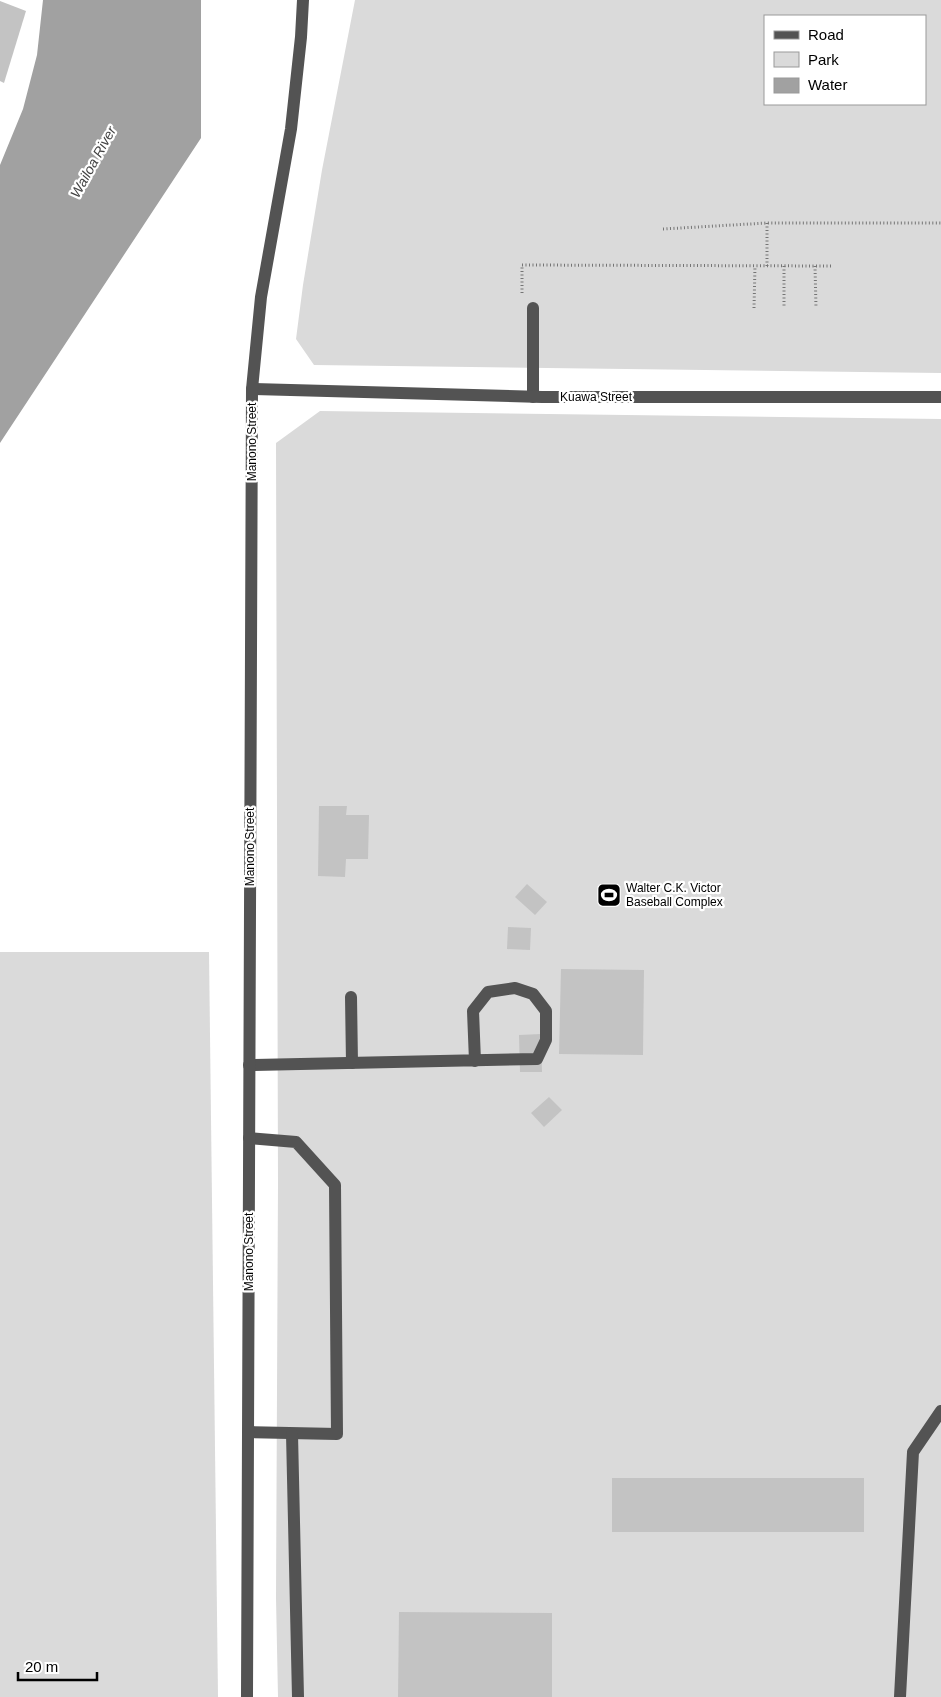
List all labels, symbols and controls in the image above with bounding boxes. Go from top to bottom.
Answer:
legend [764,15,926,105]
text: Road [808,26,844,43]
text: Park [808,51,839,68]
text: Water [808,76,847,93]
water label: Wailoa River [67,122,120,200]
street label: Kuawa Street [560,390,633,404]
street label: Manono Street [245,402,259,481]
street label: Manono Street [243,807,257,886]
place label: Walter C.K. Victor Baseball Complex [626,881,723,909]
sports icon: Walter C.K. Victor Baseball Complex [596,882,622,908]
street label: Manono Street [242,1212,256,1291]
scale bar [18,1650,96,1682]
text: 20 m [25,1658,58,1675]

